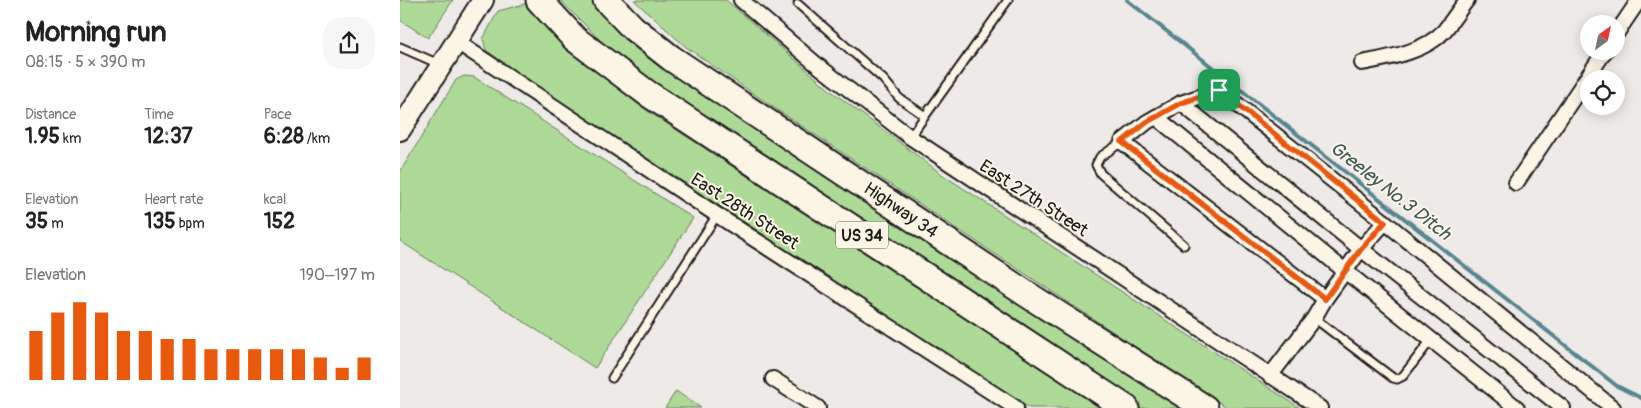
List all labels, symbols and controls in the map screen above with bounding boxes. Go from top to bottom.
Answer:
text: Morning run [25,15,167,50]
north arrow [1580,15,1625,60]
map controls [1580,15,1625,115]
button: share [323,17,375,69]
text: 08:15 · 5 × 390 m [25,52,146,72]
pin [1198,69,1240,111]
button: locate [1580,70,1625,115]
icon: arrive [1205,76,1233,104]
text: Distance [25,106,76,123]
text: Time [144,106,174,123]
text: Pace [264,106,291,123]
text: 1.95 [25,123,60,150]
text: 12:37 [144,123,193,150]
text: 6:28 [264,123,304,150]
text: km [60,130,81,147]
text: /km [304,130,330,147]
water label: Greeley No.3 Ditch [1325,136,1457,246]
street label: East 27th Street [975,155,1093,242]
street label: East 28th Street [686,168,804,255]
street label: Highway 34 [859,177,943,244]
text: Elevation [25,191,78,208]
text: Heart rate [144,191,203,208]
text: kcal [264,191,286,208]
text: 35 [25,208,48,235]
text: 135 [144,208,176,235]
text: 152 [264,208,295,235]
text: m [48,215,64,232]
text: bpm [176,215,205,232]
road number: US 34 [836,222,888,248]
text: Elevation [25,265,86,285]
text: 190–197 m [300,265,375,285]

